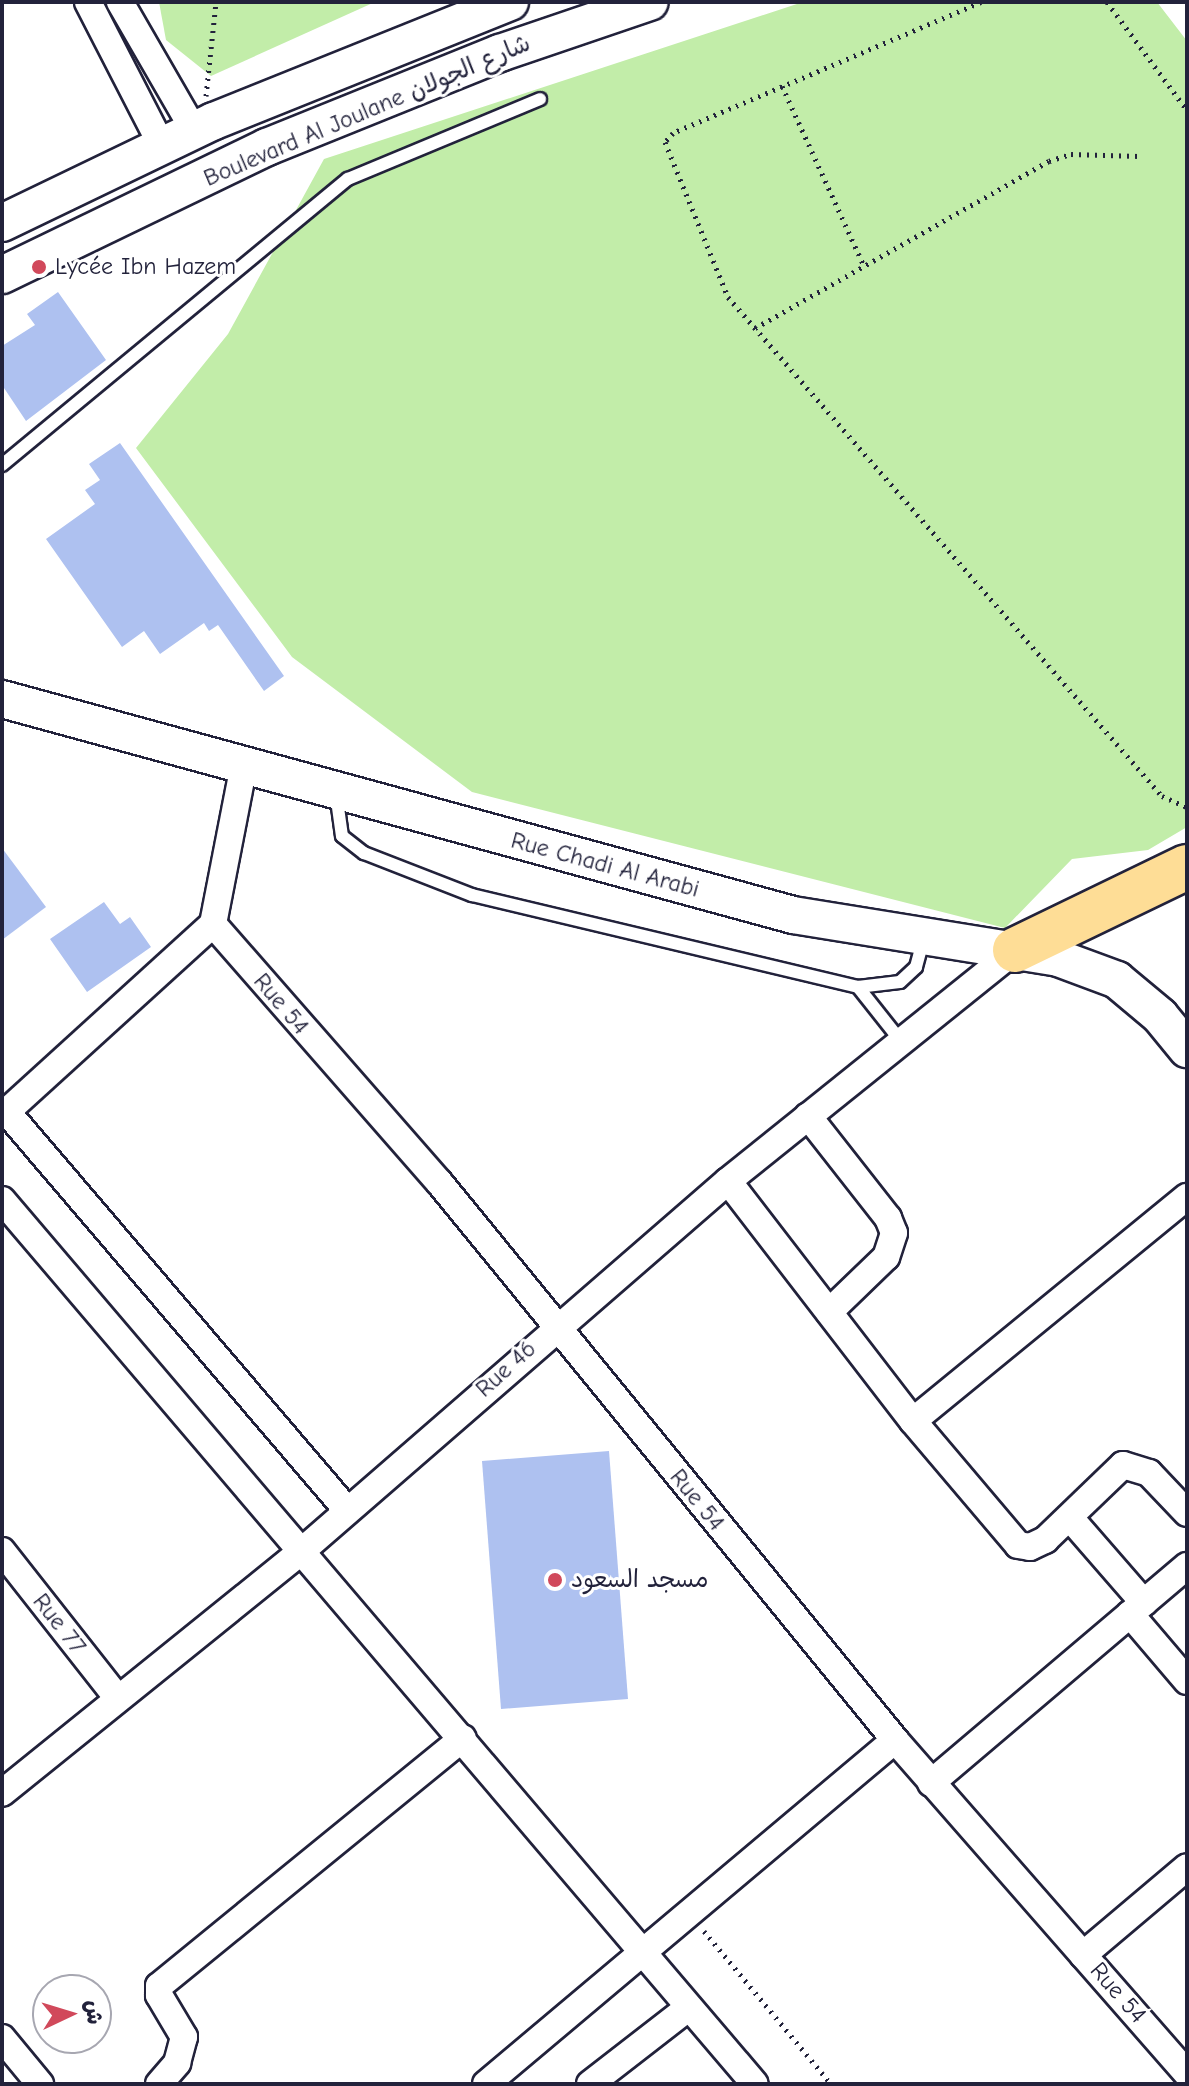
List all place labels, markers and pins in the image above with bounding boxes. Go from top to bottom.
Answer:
place label: Lycée Ibn Hazem [55,253,236,281]
marker: Lycée Ibn Hazem [30,258,48,276]
place label: مسجد السعود [571,1566,708,1594]
marker: مسجد السعود [546,1571,564,1589]

